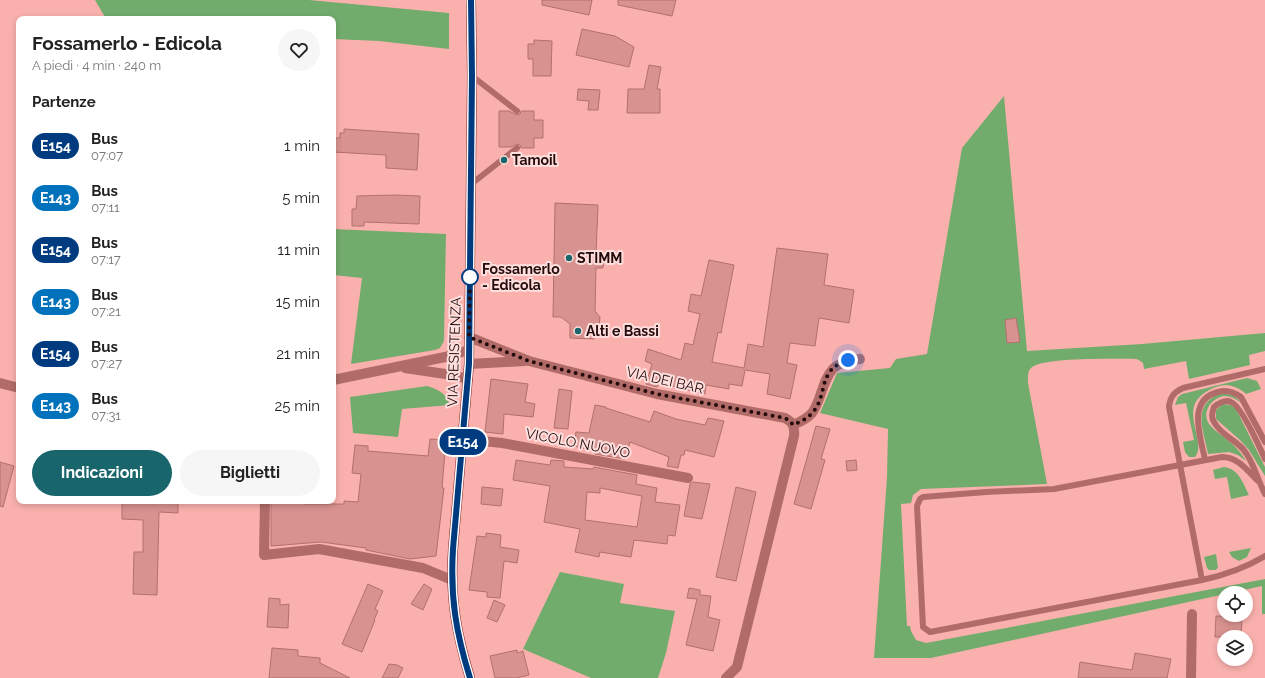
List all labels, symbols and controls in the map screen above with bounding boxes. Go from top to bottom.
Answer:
button: heart [278,29,320,71]
text: Fossamerlo - Edicola [32,32,222,54]
text: A piedi · 4 min · 240 m [32,58,161,73]
text: Partenze [32,93,96,111]
text: Bus [91,130,118,148]
text: 1 min [284,137,320,155]
text: E154 [40,138,71,154]
text: 07:07 [91,148,123,163]
place label: Tamoil [512,152,558,168]
marker: Tamoil [499,155,509,165]
text: Bus [91,182,118,200]
text: 5 min [282,189,320,207]
text: E143 [40,190,71,206]
text: 07:11 [91,200,120,215]
text: Bus [91,234,118,252]
text: 11 min [278,241,320,259]
text: E154 [40,242,71,258]
place label: STIMM [577,250,622,266]
text: 07:17 [91,252,121,267]
marker: STIMM [564,253,574,263]
place label: Fossamerlo - Edicola [482,261,560,293]
marker: Fossamerlo - Edicola [461,268,479,286]
text: Bus [91,286,118,304]
text: 15 min [276,293,320,311]
text: E143 [40,294,71,310]
street label: VIA RESISTENZA [444,296,464,407]
text: 07:21 [91,304,121,319]
place label: Alti e Bassi [586,323,659,339]
marker: Alti e Bassi [573,326,583,336]
text: Bus [91,338,118,356]
text: 21 min [276,345,320,363]
text: E154 [40,346,71,362]
your location [838,350,858,370]
text: 07:27 [91,356,122,371]
street label: VIA DEI BAR [625,363,705,397]
text: Bus [91,390,118,408]
text: 25 min [274,397,320,415]
text: E143 [40,398,71,414]
text: 07:31 [91,408,121,423]
street label: VICOLO NUOVO [524,425,632,461]
line badge: E154 [435,429,491,455]
text: E154 [447,434,479,450]
button: Indicazioni [32,450,172,496]
button: Biglietti [180,450,320,496]
map controls [1217,586,1253,666]
button: locate [1217,586,1253,622]
button: layers [1217,630,1253,666]

